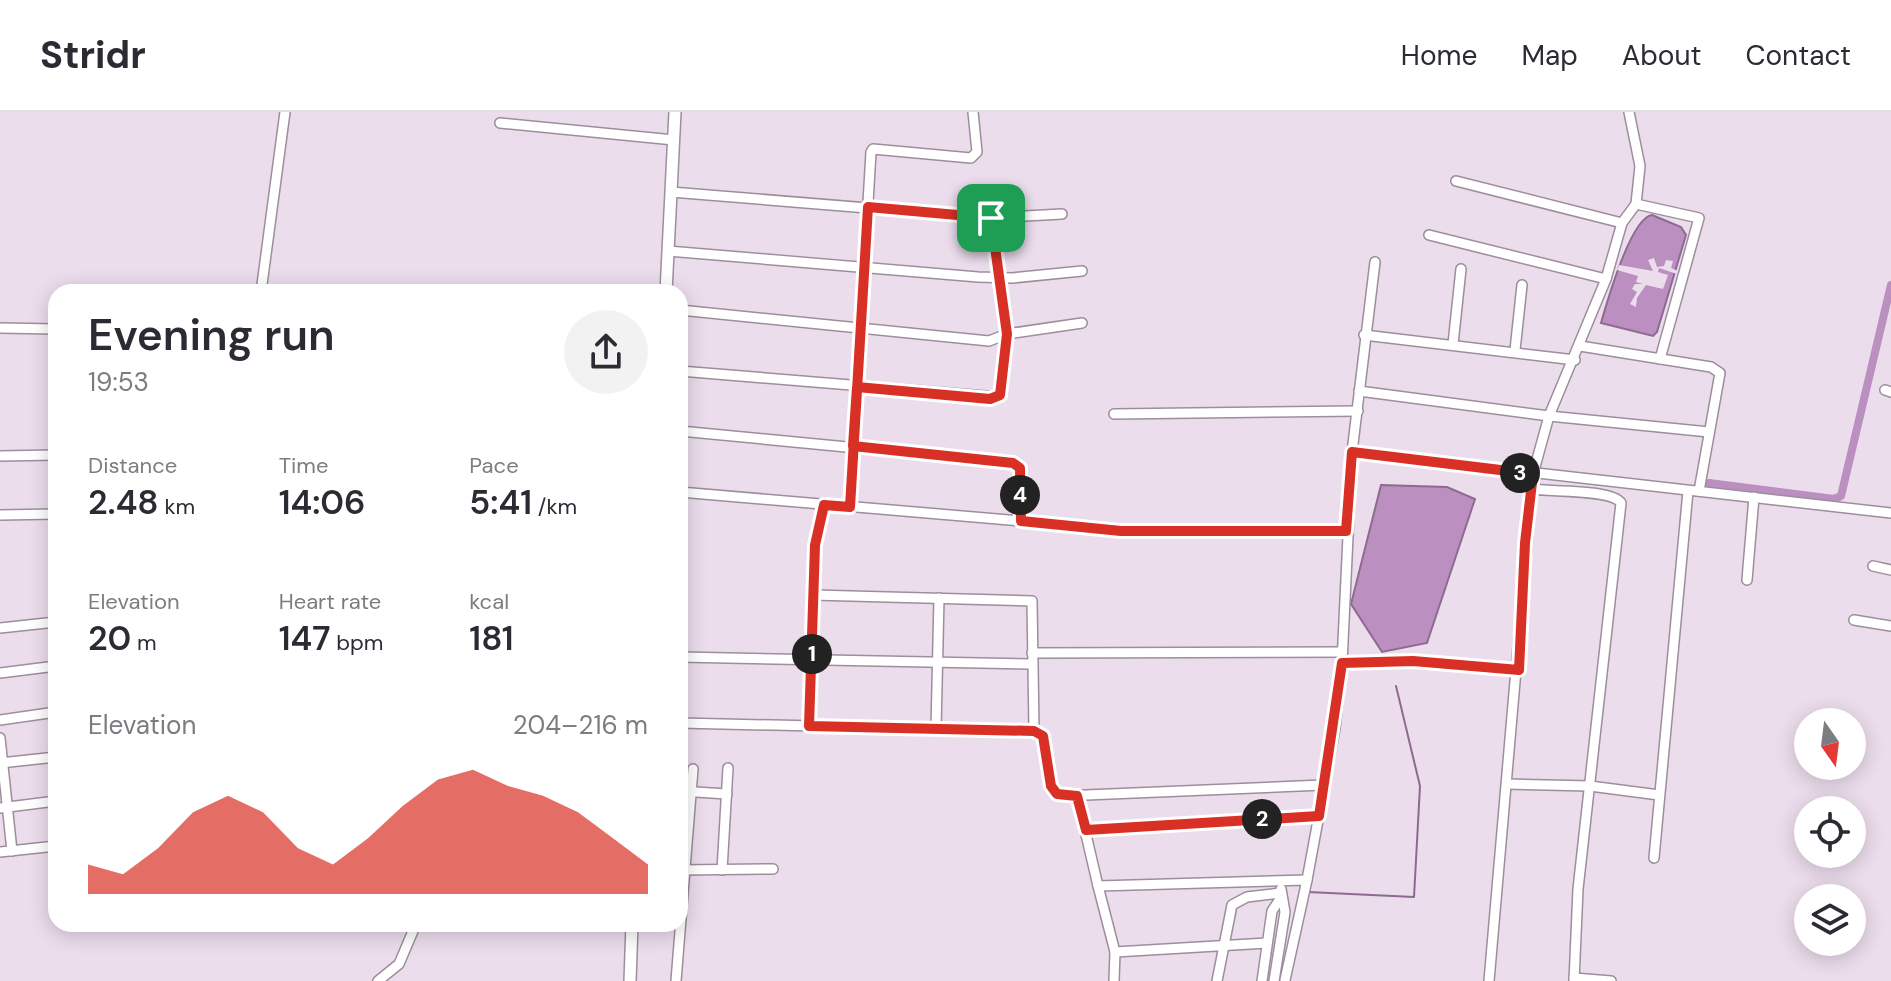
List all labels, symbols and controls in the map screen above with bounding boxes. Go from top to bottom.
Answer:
text: Stridr [40,30,146,80]
text: Home [1401,37,1477,74]
text: Map [1521,37,1578,74]
text: About [1622,37,1701,74]
text: Contact [1745,37,1851,74]
pin [957,184,1025,252]
icon: arrive [969,196,1013,240]
text: Evening run [88,306,335,364]
button: share [564,310,648,394]
text: 19:53 [88,365,149,399]
text: Distance [88,451,177,480]
text: Time [279,451,328,480]
text: Pace [469,451,519,480]
pin: 3 [1500,453,1540,493]
text: 3 [1513,458,1527,487]
pin: 4 [1000,475,1040,515]
text: 2.48 [88,480,159,525]
text: 14:06 [279,480,366,525]
text: 5:41 [469,480,532,525]
text: 4 [1013,480,1027,509]
text: km [159,492,195,521]
text: /km [532,492,577,521]
text: Elevation [88,587,180,616]
text: Heart rate [279,587,381,616]
text: kcal [469,587,509,616]
text: 20 [88,616,131,661]
text: 147 [279,616,330,661]
text: 181 [469,616,514,661]
text: m [131,628,157,657]
text: bpm [330,628,383,657]
pin: 1 [792,634,832,674]
text: 1 [808,639,816,668]
text: Elevation [88,708,196,742]
text: 204–216 m [513,708,648,742]
north arrow [1794,708,1866,780]
map controls [1794,708,1866,956]
button: locate [1794,796,1866,868]
pin: 2 [1242,799,1282,839]
text: 2 [1256,804,1268,833]
button: layers [1794,884,1866,956]

